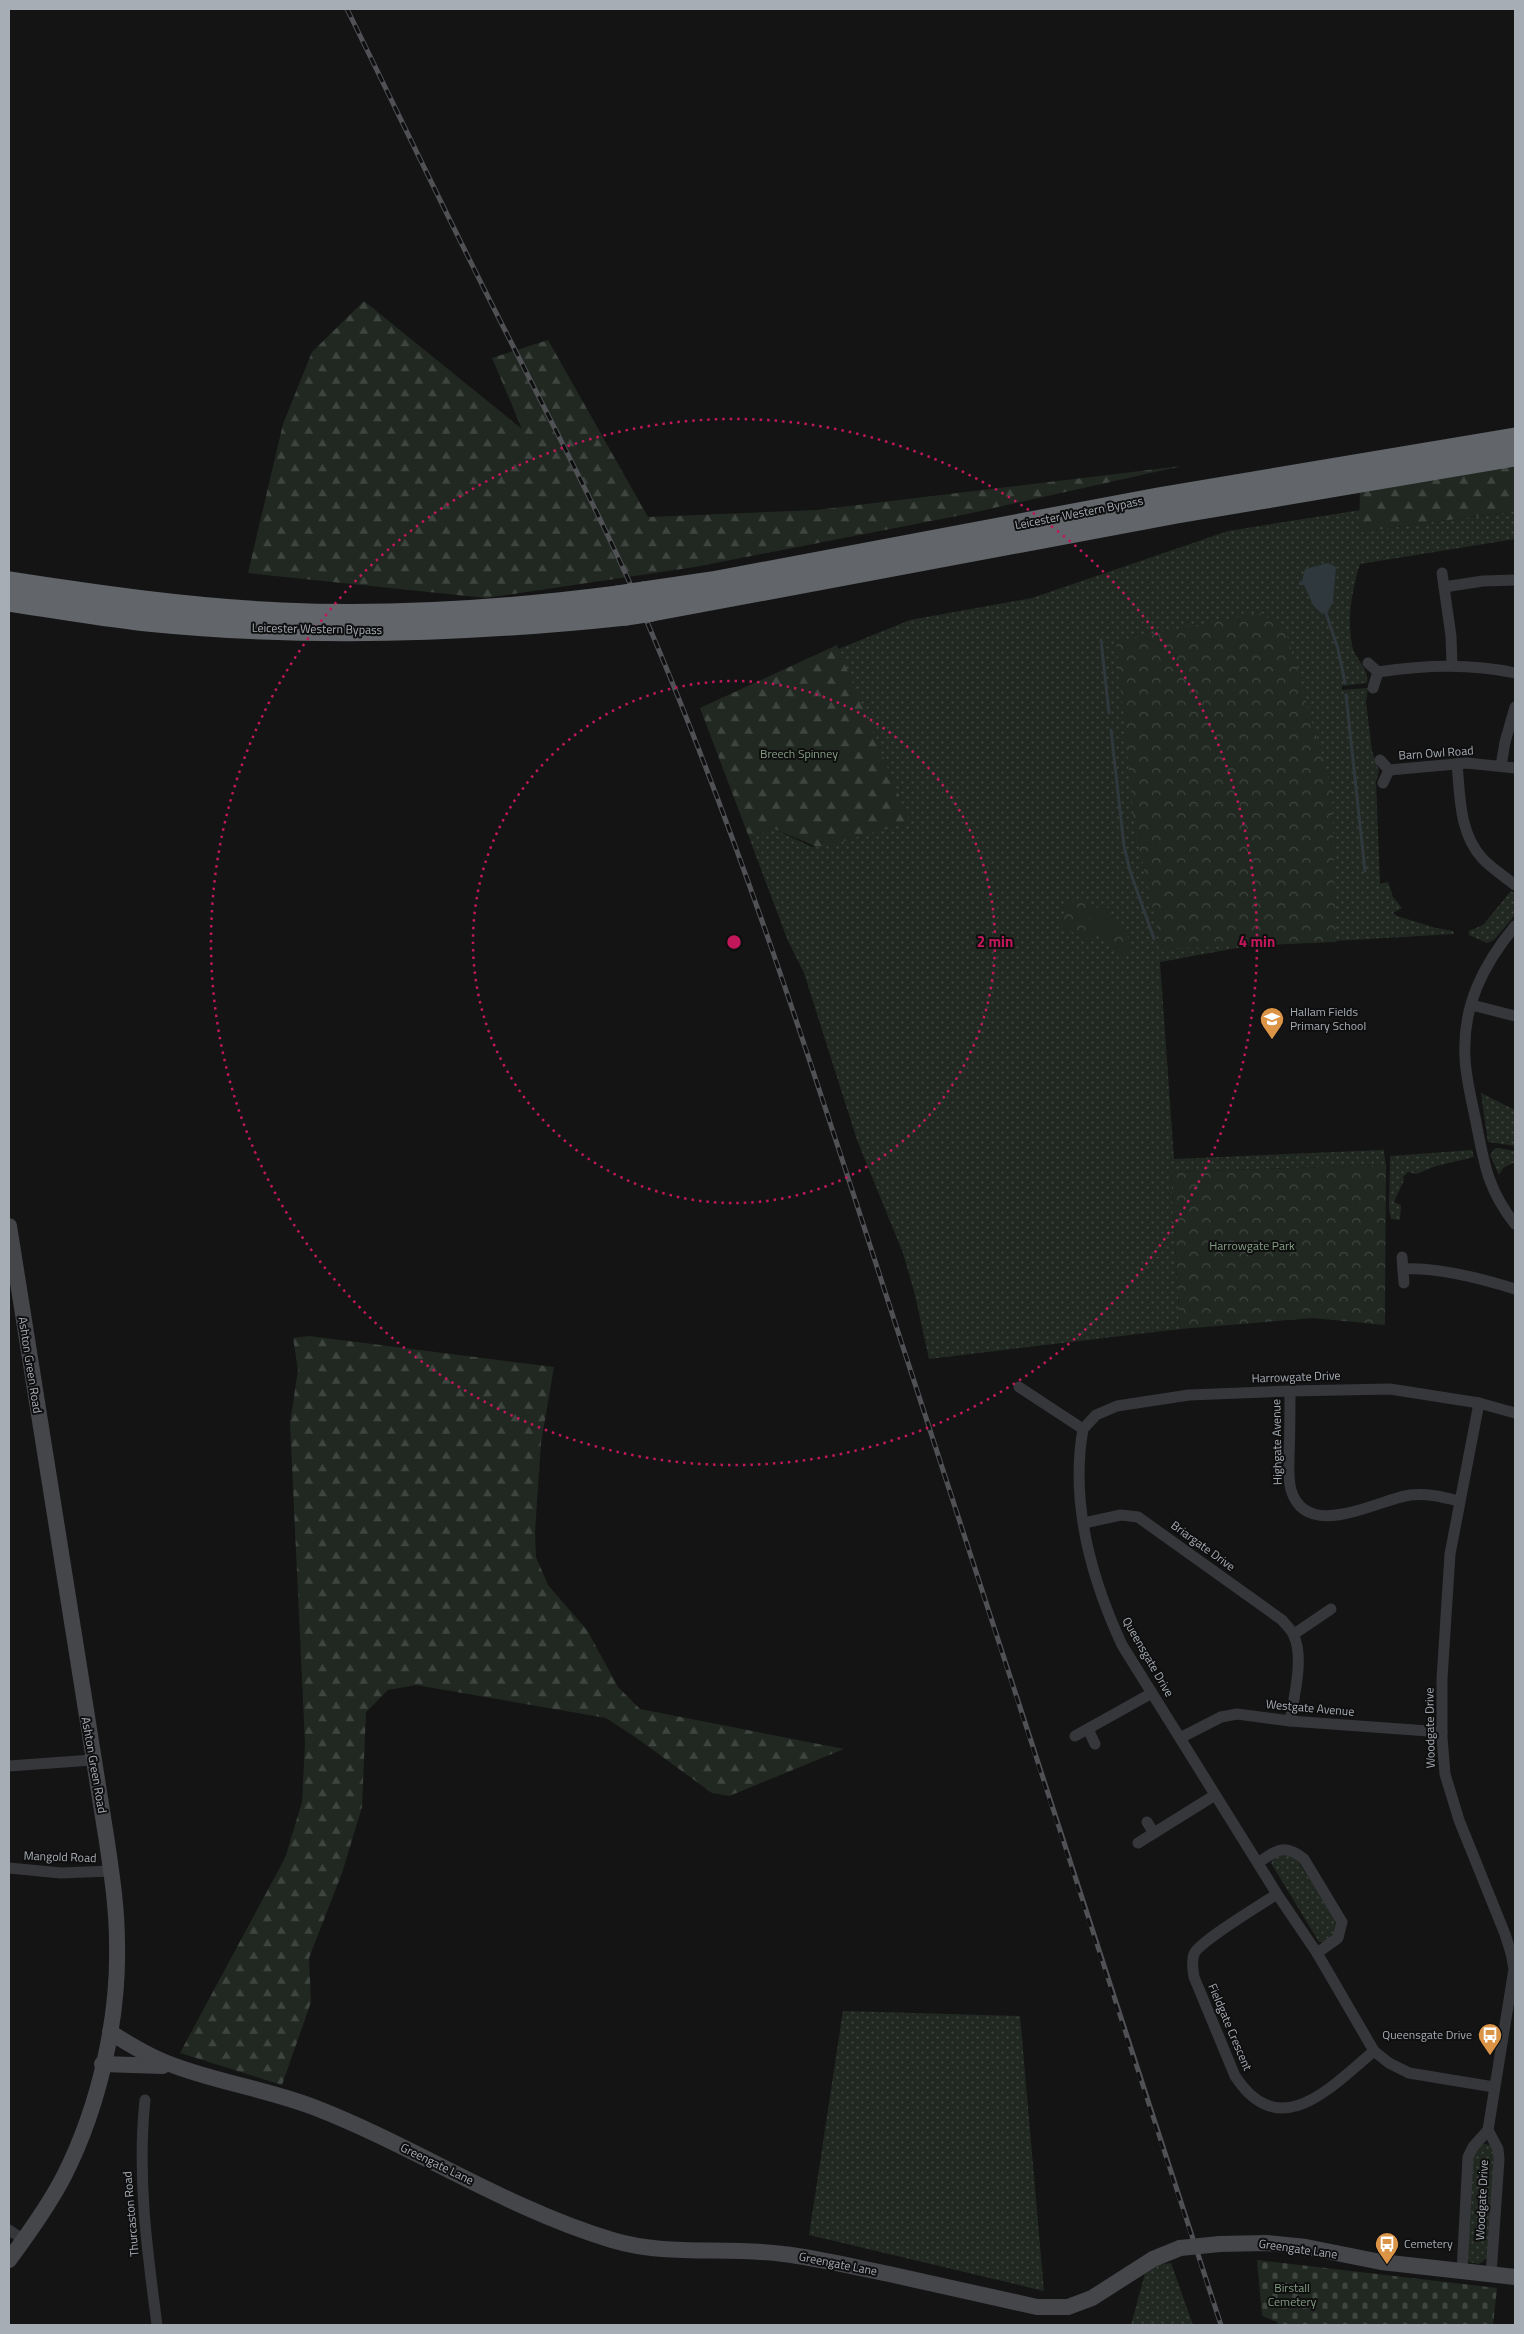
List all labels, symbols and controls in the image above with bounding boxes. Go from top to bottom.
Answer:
street label: Leicester Western Bypass [1013,491,1145,534]
street label: Leicester Western Bypass [252,618,383,639]
street label: Barn Owl Road [1398,740,1474,765]
park label: Breech Spinney [760,744,838,763]
text: 2 min [977,930,1013,953]
text: 4 min [1239,930,1275,953]
centre of rings [725,933,743,951]
place label: Hallam Fields Primary School [1290,1002,1366,1035]
school or university icon: Hallam Fields Primary School [1259,1006,1285,1040]
park label: Harrowgate Park [1209,1236,1295,1255]
street label: Ashton Green Road [13,1315,47,1415]
street label: Harrowgate Drive [1251,1365,1341,1388]
street label: Highgate Avenue [1266,1399,1287,1485]
street label: Briargate Drive [1167,1516,1239,1575]
street label: Queensgate Drive [1118,1613,1179,1700]
street label: Woodgate Drive [1419,1687,1440,1769]
street label: Westgate Avenue [1265,1694,1355,1721]
street label: Ashton Green Road [77,1715,112,1815]
street label: Mangold Road [23,1846,97,1867]
street label: Fieldgate Crescent [1204,1980,1258,2074]
bus stop icon: Queensgate Drive [1477,2022,1503,2056]
place label: Queensgate Drive [1382,2025,1472,2044]
street label: Greengate Lane [397,2138,477,2189]
street label: Woodgate Drive [1470,2159,1493,2241]
street label: Thurcaston Road [117,2171,144,2258]
bus stop icon: Cemetery [1374,2231,1400,2265]
street label: Greengate Lane [1257,2234,1339,2263]
place label: Cemetery [1404,2234,1453,2253]
street label: Greengate Lane [797,2247,879,2280]
park label: Birstall Cemetery [1268,2278,1317,2311]

